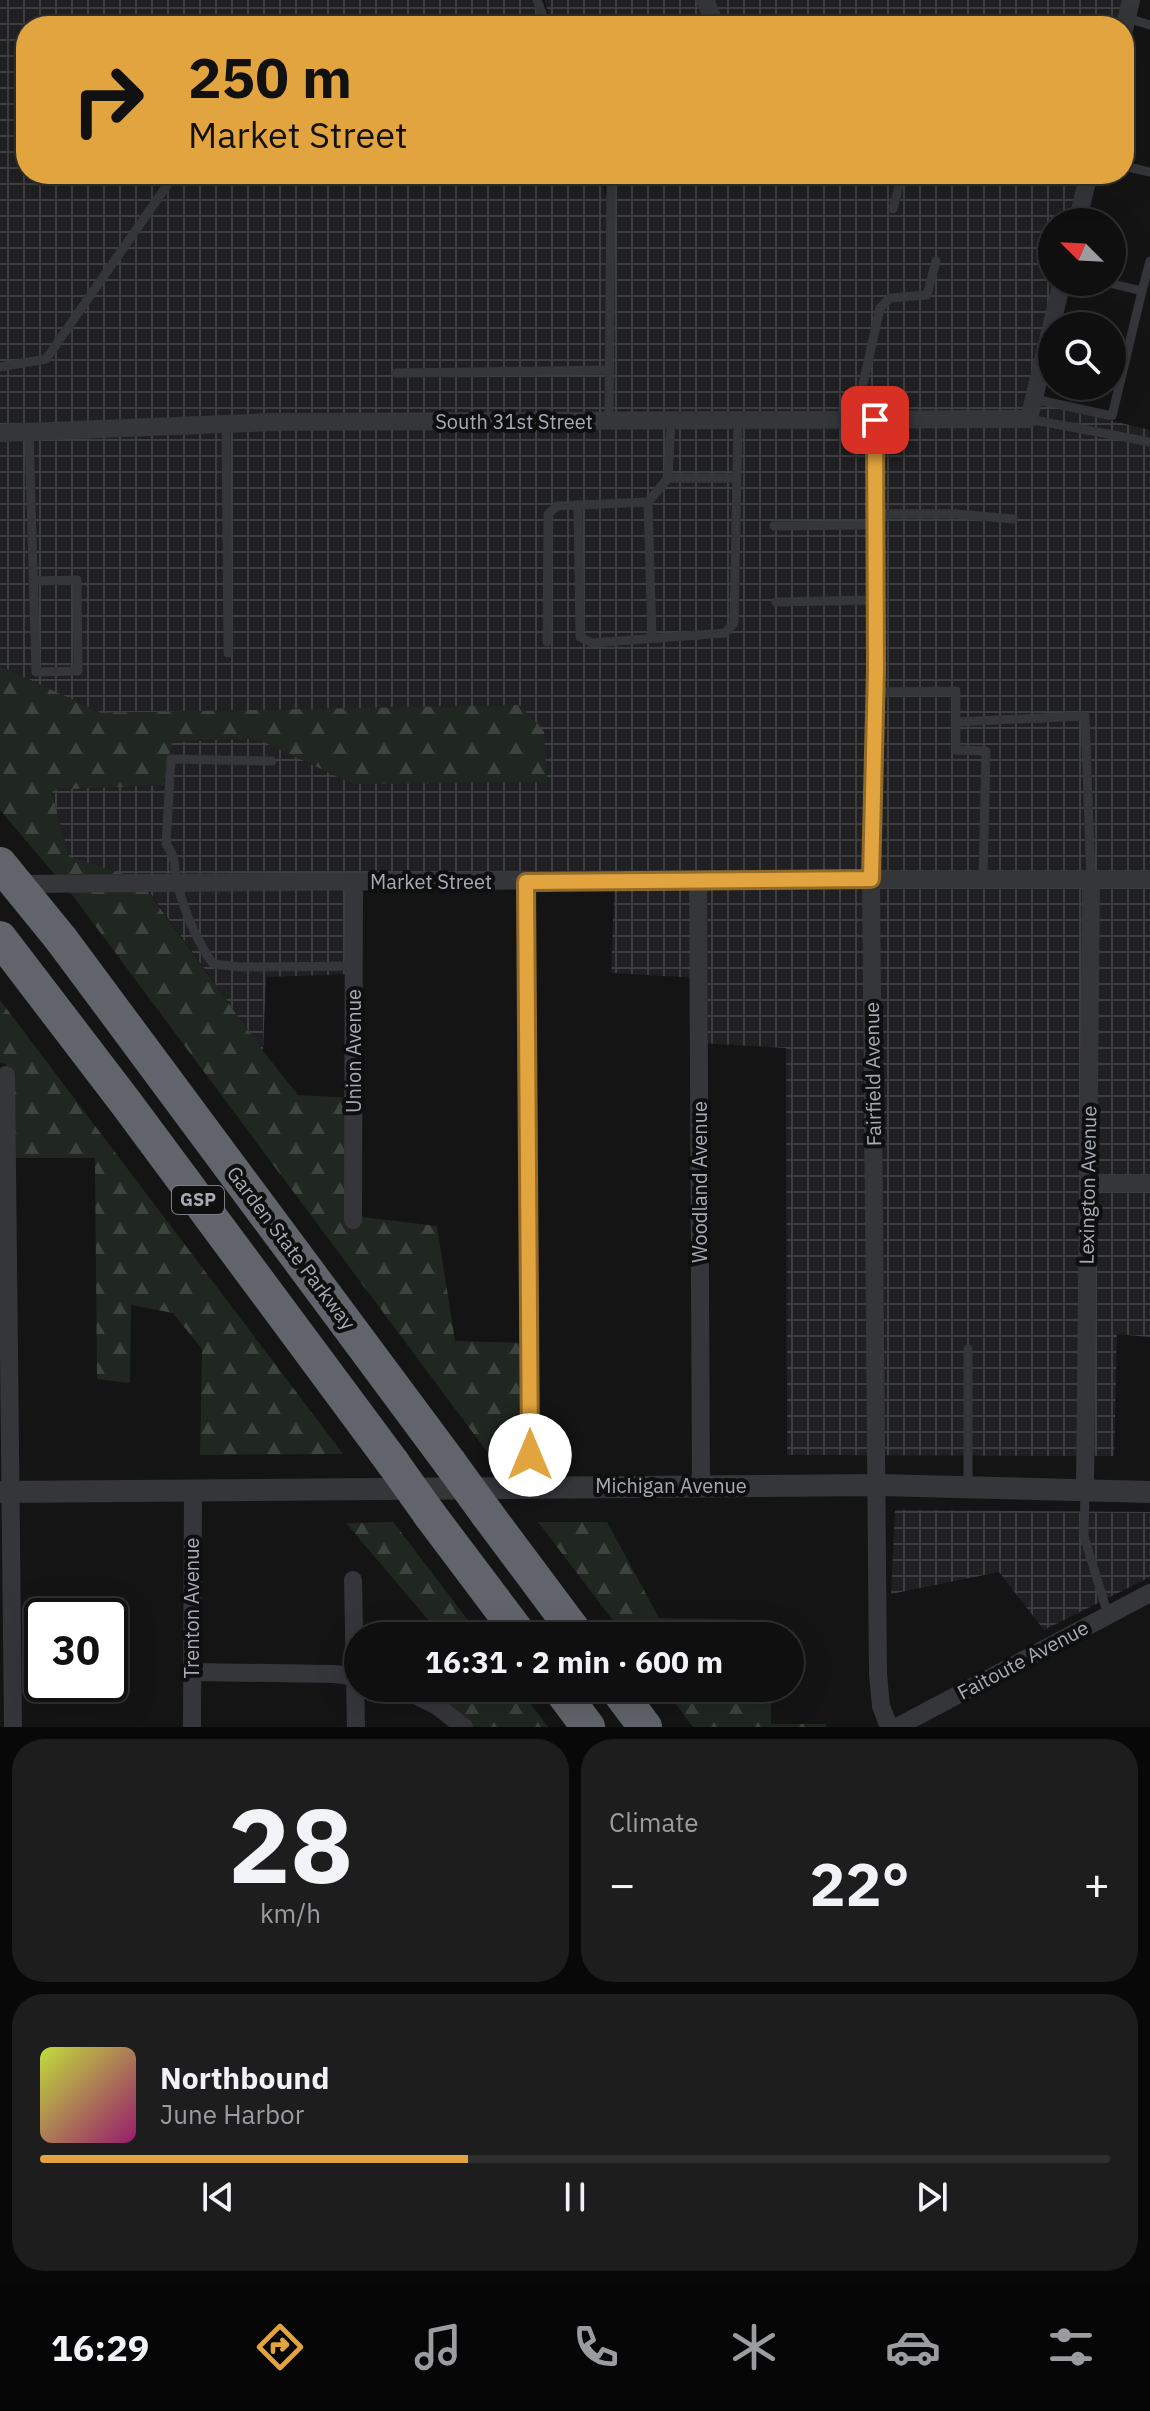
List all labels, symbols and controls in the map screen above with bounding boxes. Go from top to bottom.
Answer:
text: 250 m [188,41,352,113]
icon: right [56,48,160,152]
text: Market Street [188,111,408,158]
north arrow [1038,208,1126,296]
map controls [1038,208,1126,400]
button: search [1038,312,1126,400]
pin [841,386,909,454]
icon: arrive [853,398,897,442]
street label: South 31st Street [435,408,593,435]
street label: Market Street [370,868,492,895]
street label: Union Avenue [340,989,367,1113]
street label: Fairfield Avenue [858,1002,887,1146]
street label: Woodland Avenue [686,1101,713,1263]
street label: Lexington Avenue [1073,1105,1102,1265]
street label: Garden State Parkway [221,1160,362,1335]
road number: GSP [172,1186,224,1214]
position arrow [488,1413,572,1497]
street label: Michigan Avenue [595,1472,747,1499]
street label: Trenton Avenue [178,1537,205,1679]
speed limit sign: 30 [24,1598,128,1702]
street label: Faitoute Avenue [952,1614,1093,1706]
text: 16:31 · 2 min · 600 m [425,1642,723,1681]
text: 28 [228,1776,353,1912]
text: Climate [609,1805,699,1839]
text: 22° [809,1844,910,1923]
text: − [609,1855,635,1912]
text: + [1084,1855,1110,1912]
text: km/h [260,1896,321,1930]
text: Northbound [160,2058,329,2097]
text: June Harbor [160,2097,304,2131]
icon: previous [196,2175,240,2219]
icon: pause [553,2175,597,2219]
icon: next [910,2175,954,2219]
icon: directions [252,2319,308,2375]
icon: music [410,2319,466,2375]
icon: phone [568,2319,624,2375]
icon: climate [726,2319,782,2375]
icon: car [885,2319,941,2375]
icon: filters [1043,2319,1099,2375]
text: 16:29 [51,2324,149,2371]

